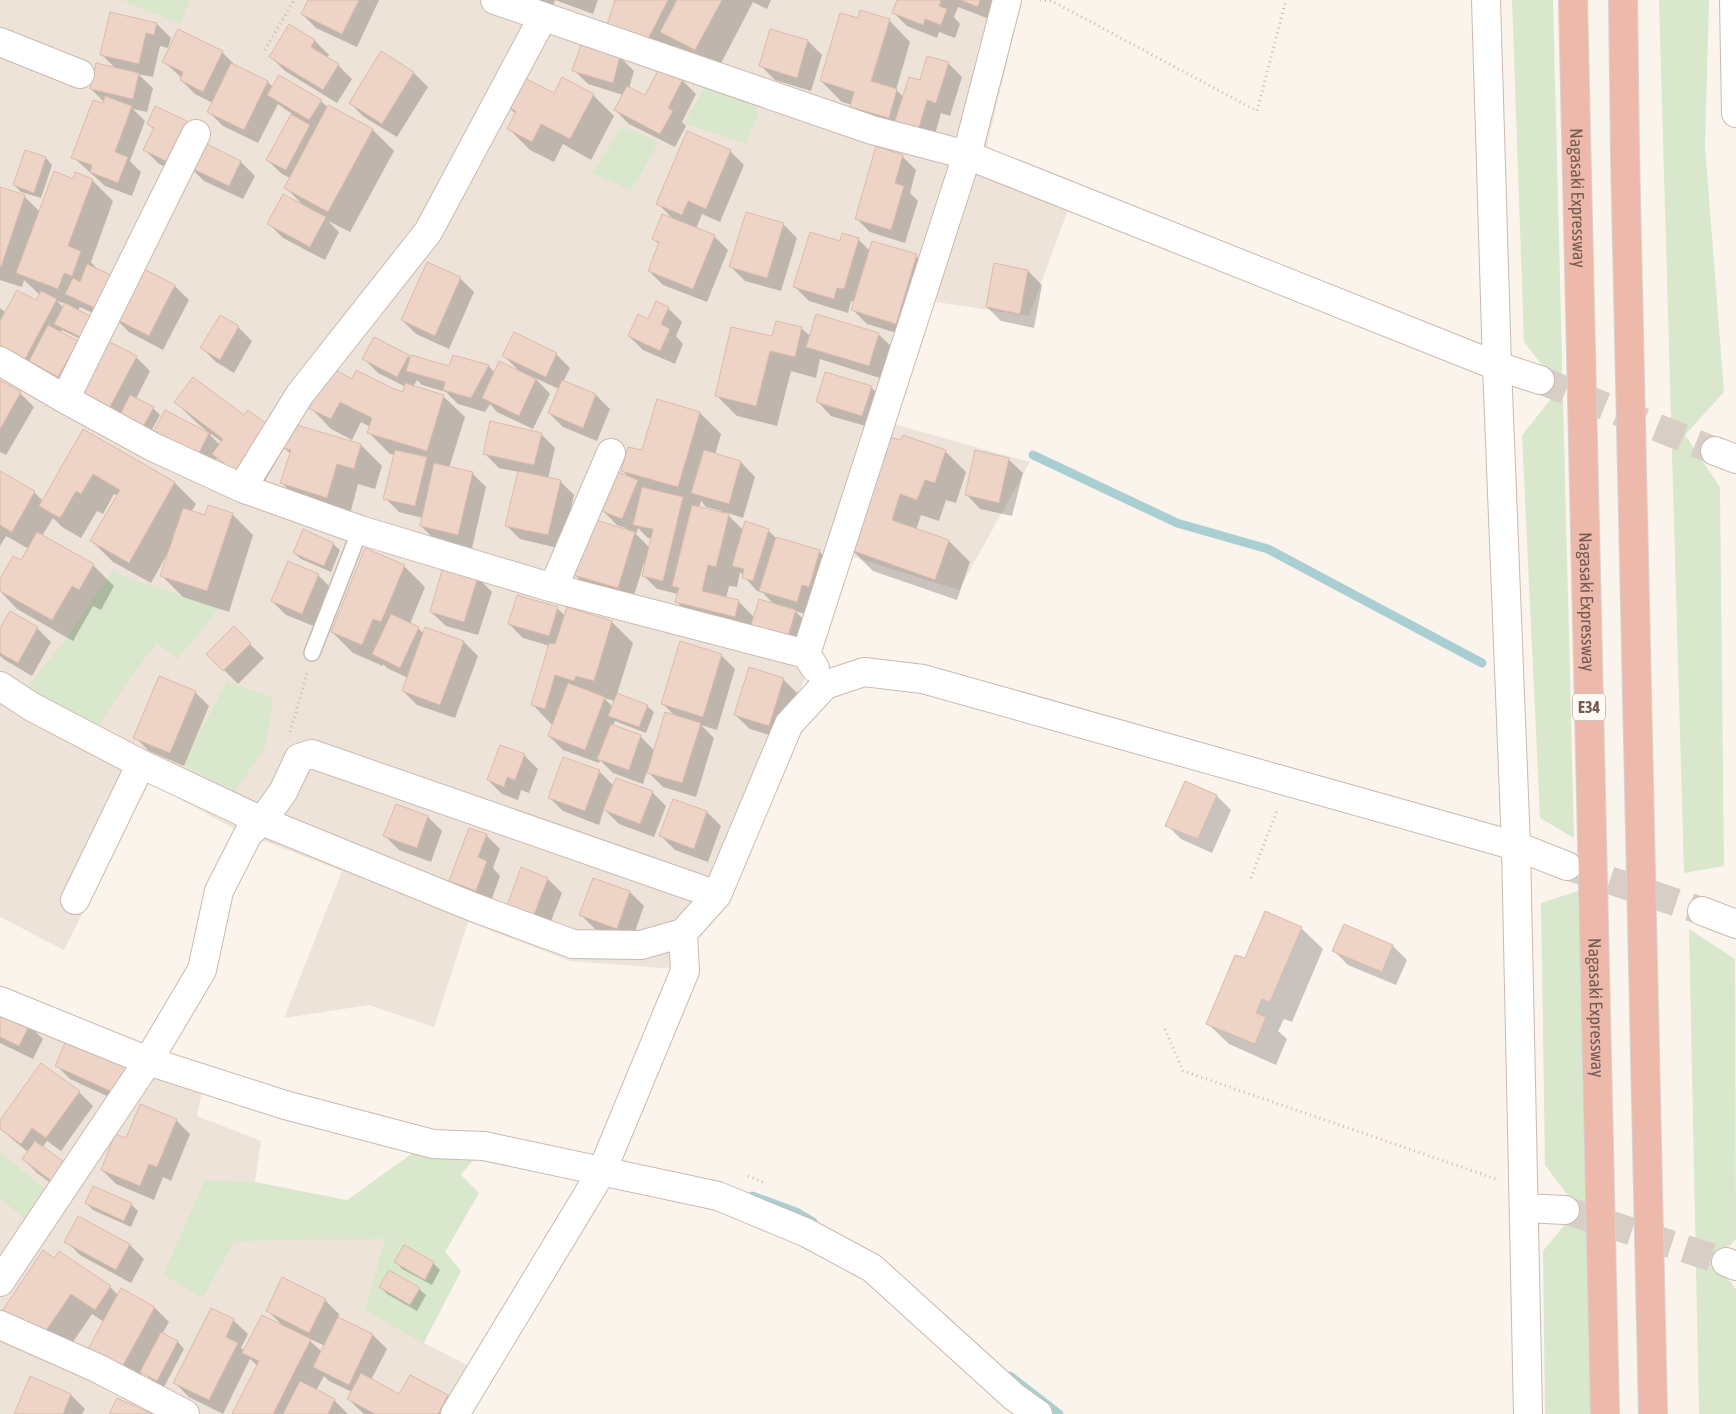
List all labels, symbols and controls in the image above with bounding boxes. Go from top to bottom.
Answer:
street label: Nagasaki Expressway [1566,128,1590,268]
street label: Nagasaki Expressway [1575,532,1599,672]
road number: E34 [1573,694,1605,720]
street label: Nagasaki Expressway [1584,938,1608,1078]

